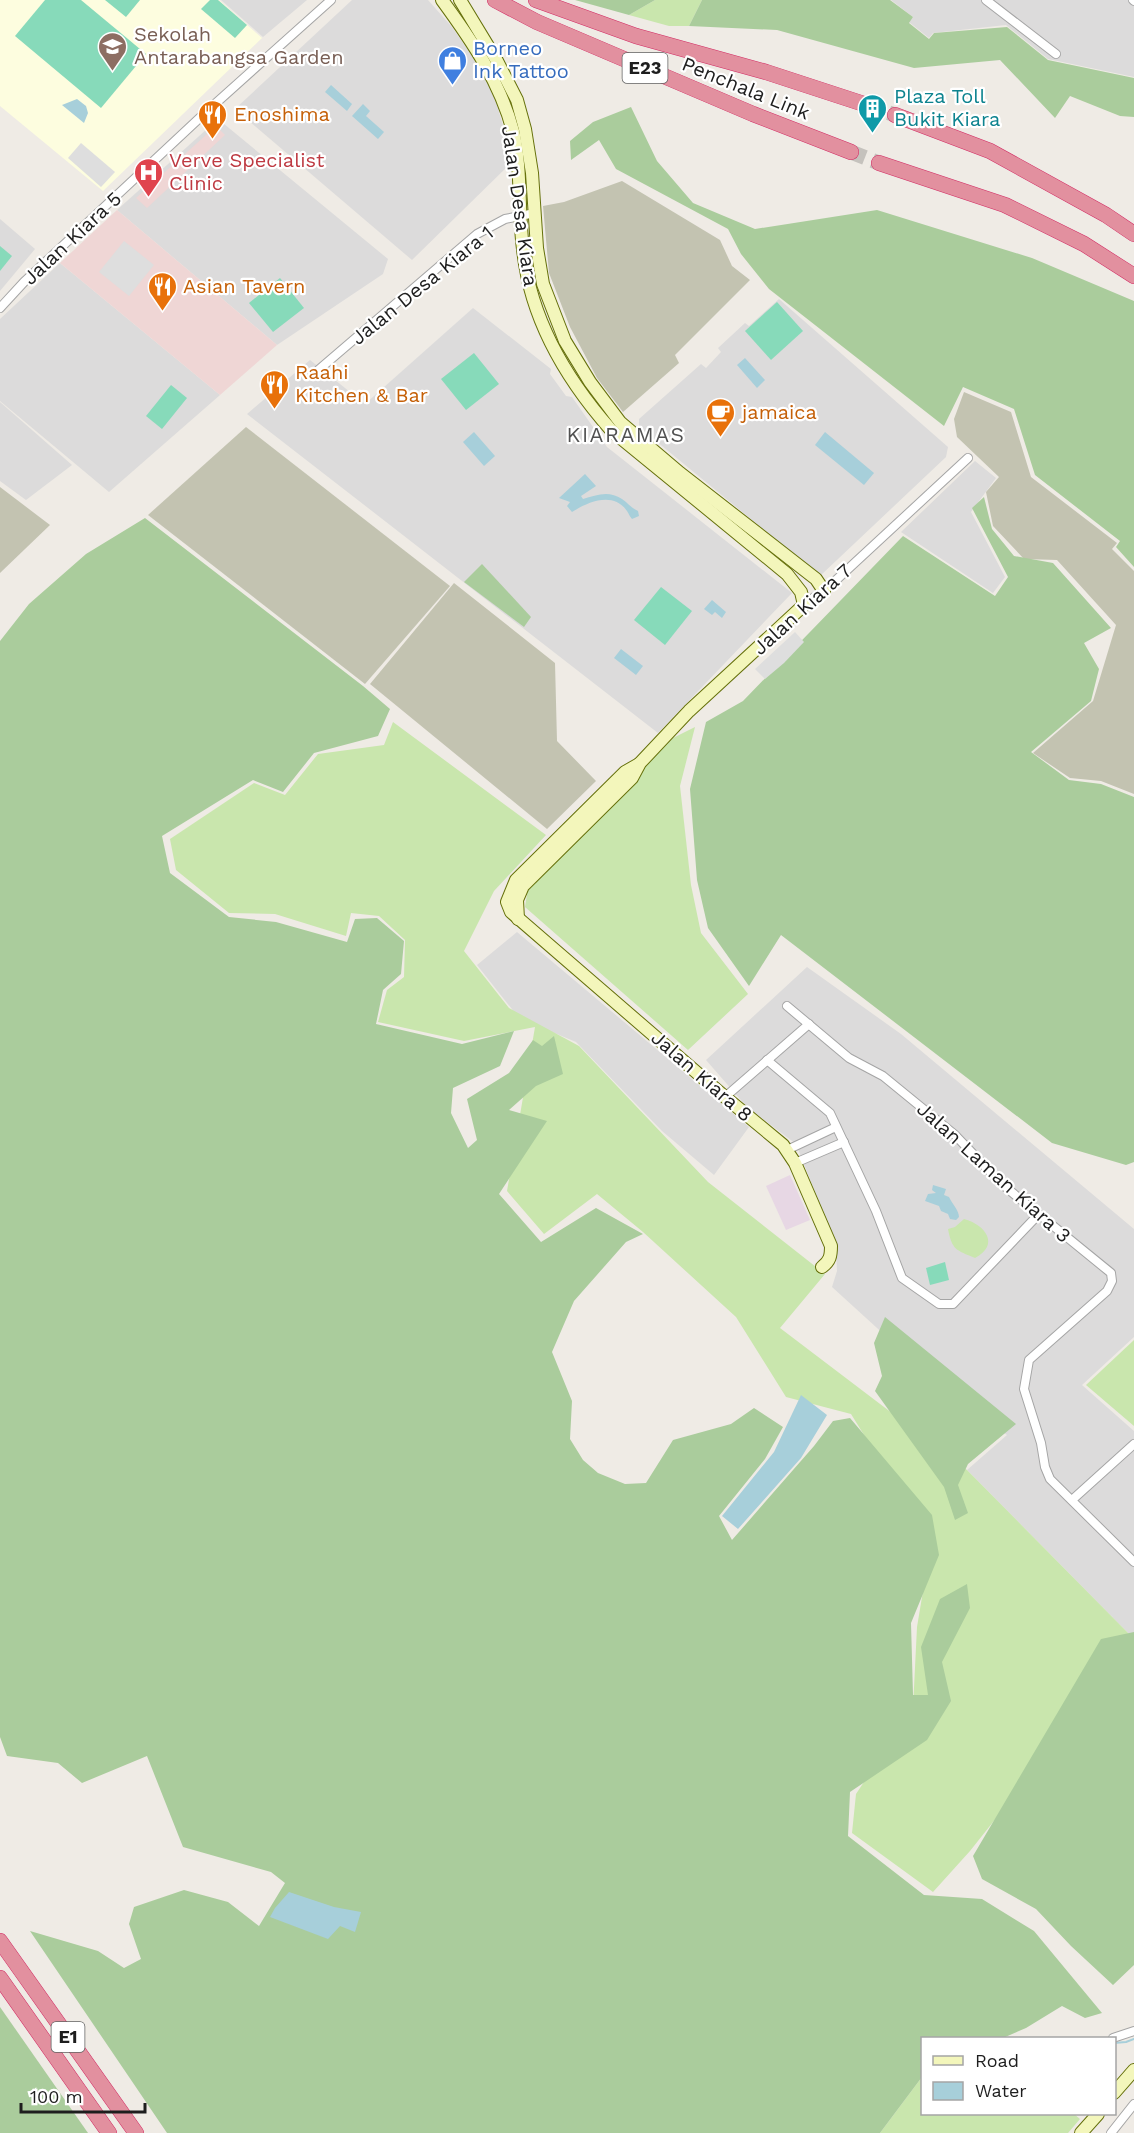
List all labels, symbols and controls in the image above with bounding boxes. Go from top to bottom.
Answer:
place label: Sekolah Antarabangsa Garden [134,22,344,69]
school or university icon: Sekolah Antarabangsa Garden [97,30,129,72]
place label: Borneo Ink Tattoo [473,36,569,83]
shop icon: Borneo Ink Tattoo [436,44,468,86]
street label: Penchala Link [679,51,813,125]
road number: E23 [622,53,668,83]
place label: Plaza Toll Bukit Kiara [894,84,1000,131]
building icon: Plaza Toll Bukit Kiara [857,92,889,134]
restaurant icon: Enoshima [197,98,229,140]
place label: Enoshima [234,102,330,126]
street label: Jalan Desa Kiara [497,124,543,288]
place label: Verve Specialist Clinic [169,148,325,195]
hospital icon: Verve Specialist Clinic [132,156,164,198]
street label: Jalan Kiara 5 [18,186,126,290]
street label: Jalan Desa Kiara 1 [346,220,498,350]
restaurant icon: Asian Tavern [146,270,178,312]
place label: Asian Tavern [183,274,305,298]
place label: Raahi Kitchen & Bar [295,360,428,407]
restaurant icon: Raahi Kitchen & Bar [258,368,290,410]
cafe icon: jamaica [705,396,737,438]
place label: jamaica [740,400,817,424]
district label: KIARAMAS [567,422,685,447]
street label: Jalan Kiara 7 [748,558,856,660]
street label: Jalan Kiara 8 [646,1025,758,1127]
street label: Jalan Laman Kiara 3 [912,1097,1076,1247]
road number: E1 [52,2022,84,2052]
legend [921,2037,1116,2115]
text: Road [975,2050,1019,2071]
scale bar [21,2076,146,2114]
text: Water [975,2080,1027,2101]
text: 100 m [30,2086,83,2107]

